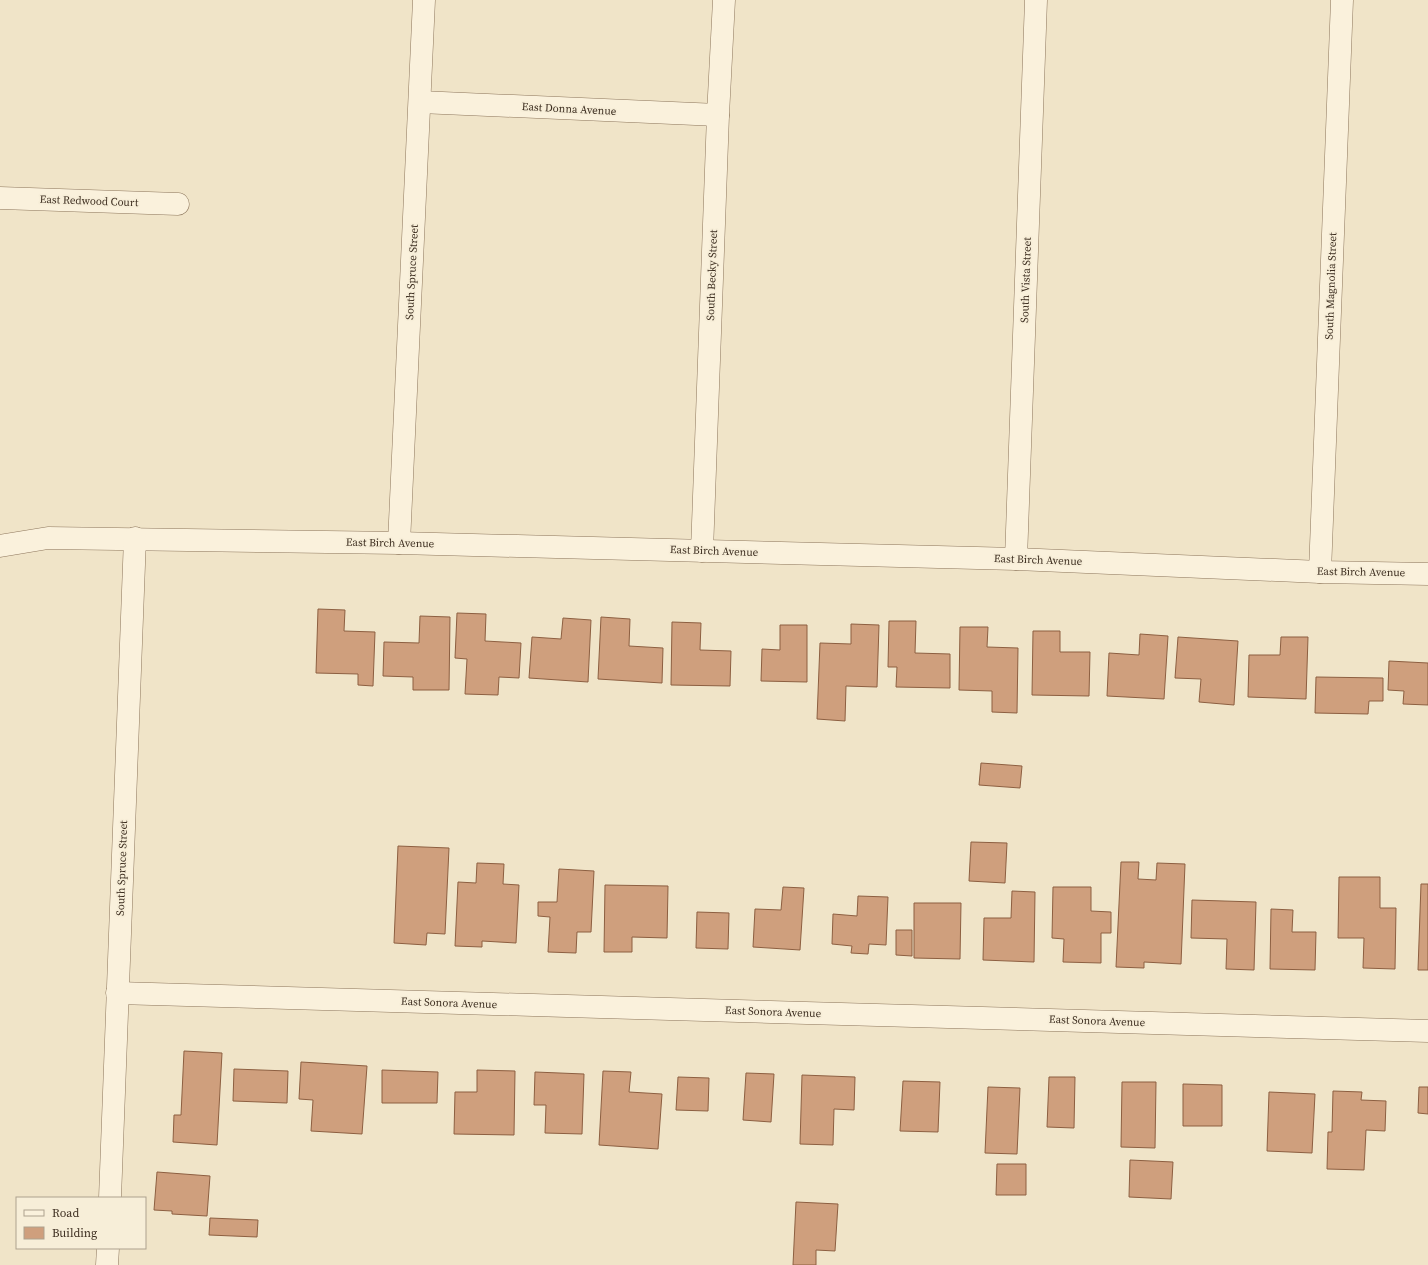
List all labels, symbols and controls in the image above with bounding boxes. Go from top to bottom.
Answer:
street label: East Donna Avenue [521,99,617,119]
street label: East Redwood Court [39,192,139,210]
street label: South Spruce Street [402,223,422,320]
street label: South Becky Street [703,229,721,321]
street label: South Magnolia Street [1322,232,1340,340]
street label: South Vista Street [1017,236,1035,323]
street label: East Birch Avenue [346,535,435,551]
street label: East Birch Avenue [670,542,759,560]
street label: East Birch Avenue [994,551,1083,569]
street label: East Birch Avenue [1317,564,1406,580]
street label: South Spruce Street [113,820,131,916]
street label: East Sonora Avenue [401,994,498,1012]
street label: East Sonora Avenue [725,1003,822,1021]
street label: East Sonora Avenue [1049,1012,1146,1030]
legend [16,1197,146,1249]
text: Road [52,1205,79,1221]
text: Building [52,1225,97,1241]

